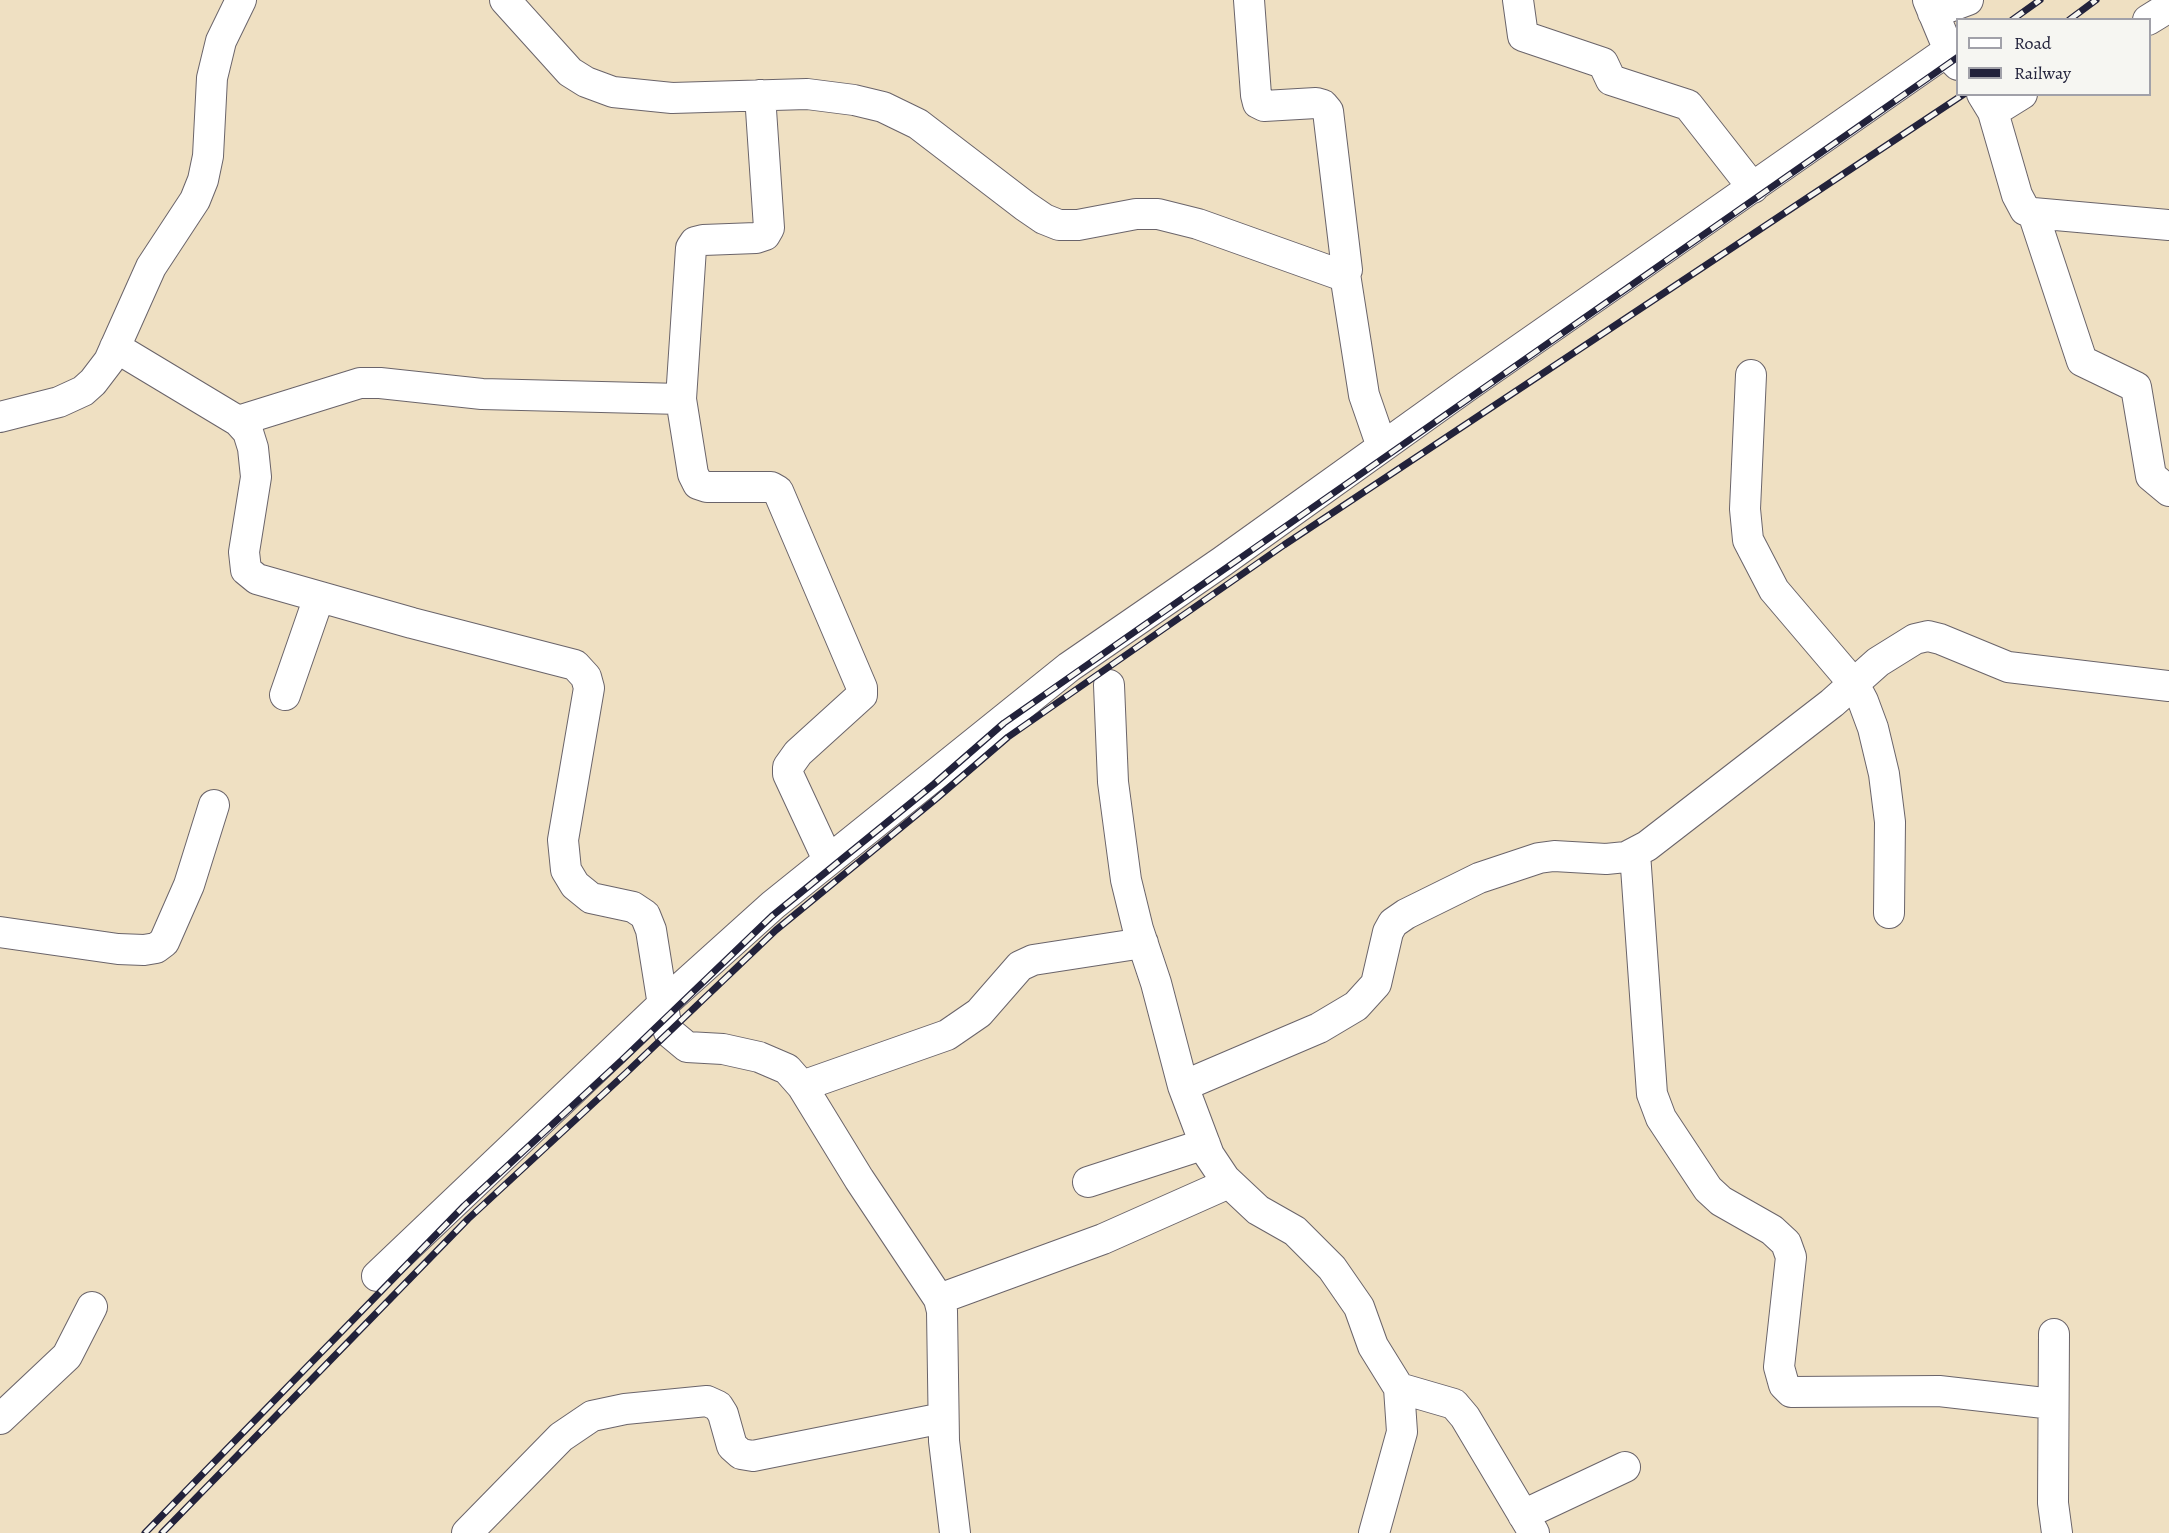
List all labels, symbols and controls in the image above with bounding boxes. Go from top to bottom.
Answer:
legend [1956,18,2151,96]
text: Road [2014,31,2051,55]
text: Railway [2014,61,2071,85]

